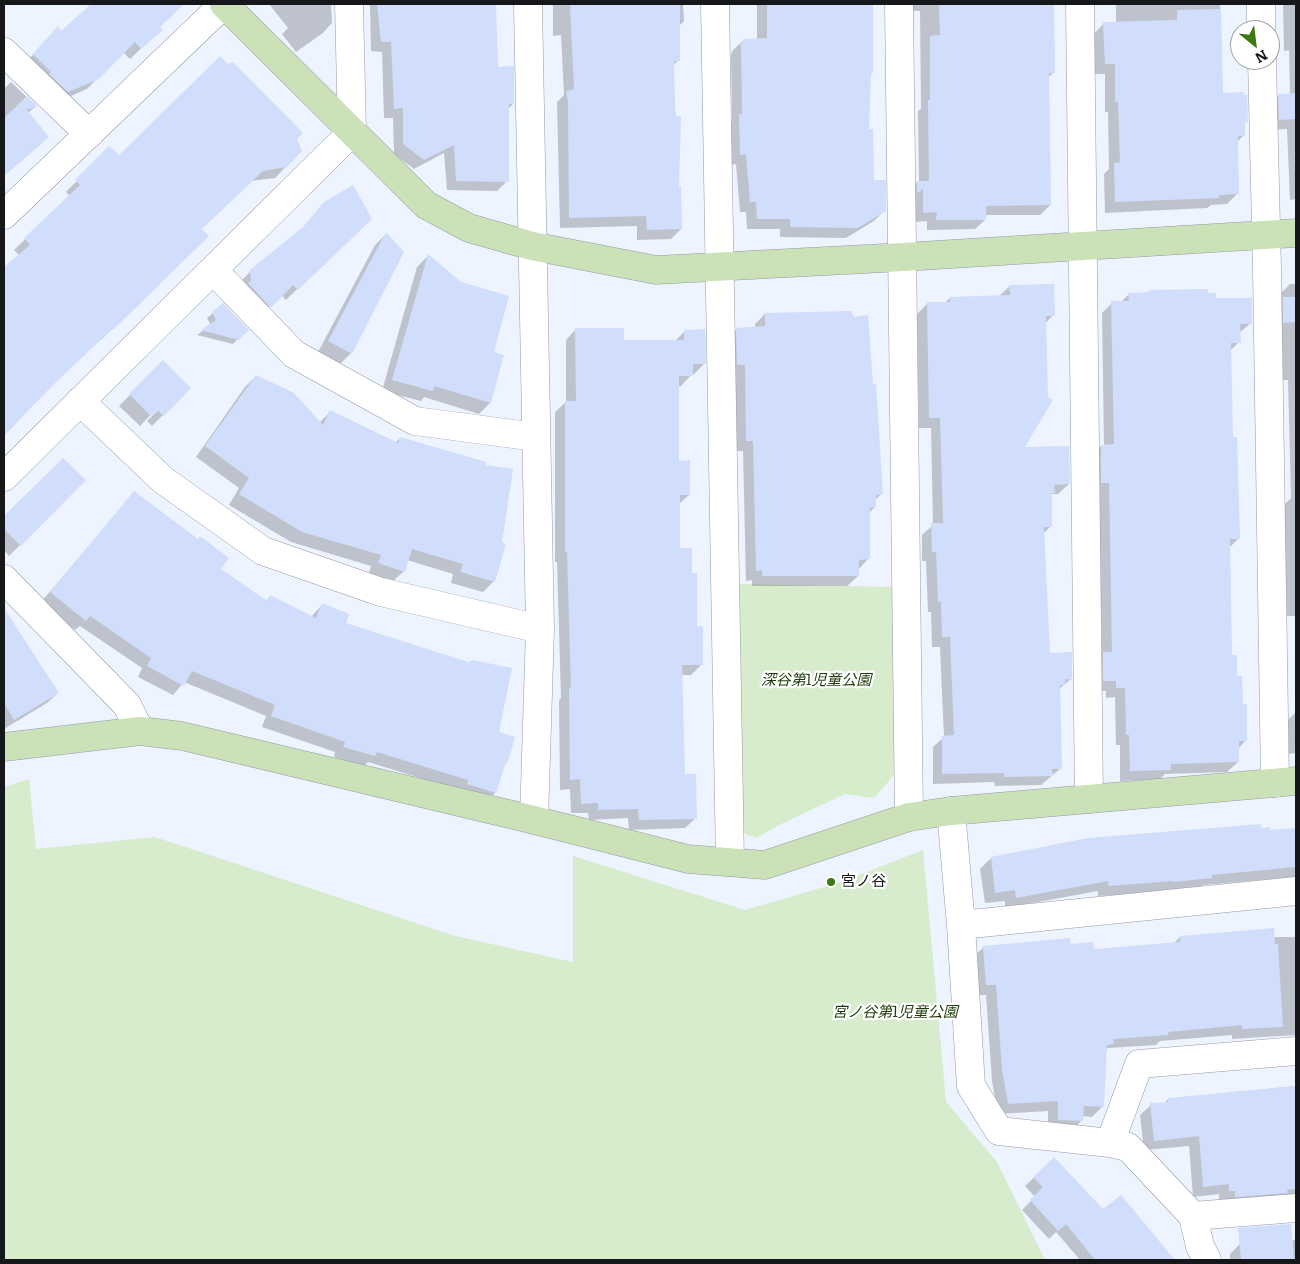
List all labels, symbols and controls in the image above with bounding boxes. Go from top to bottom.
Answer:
north arrow [1230,20,1280,70]
text: N [1252,46,1272,69]
park label: 深谷第1児童公園 [761,672,871,690]
place label: 宮ノ谷 [841,873,886,891]
marker: 宮ノ谷 [825,876,837,888]
park label: 宮ノ谷第1児童公園 [832,1004,958,1022]

